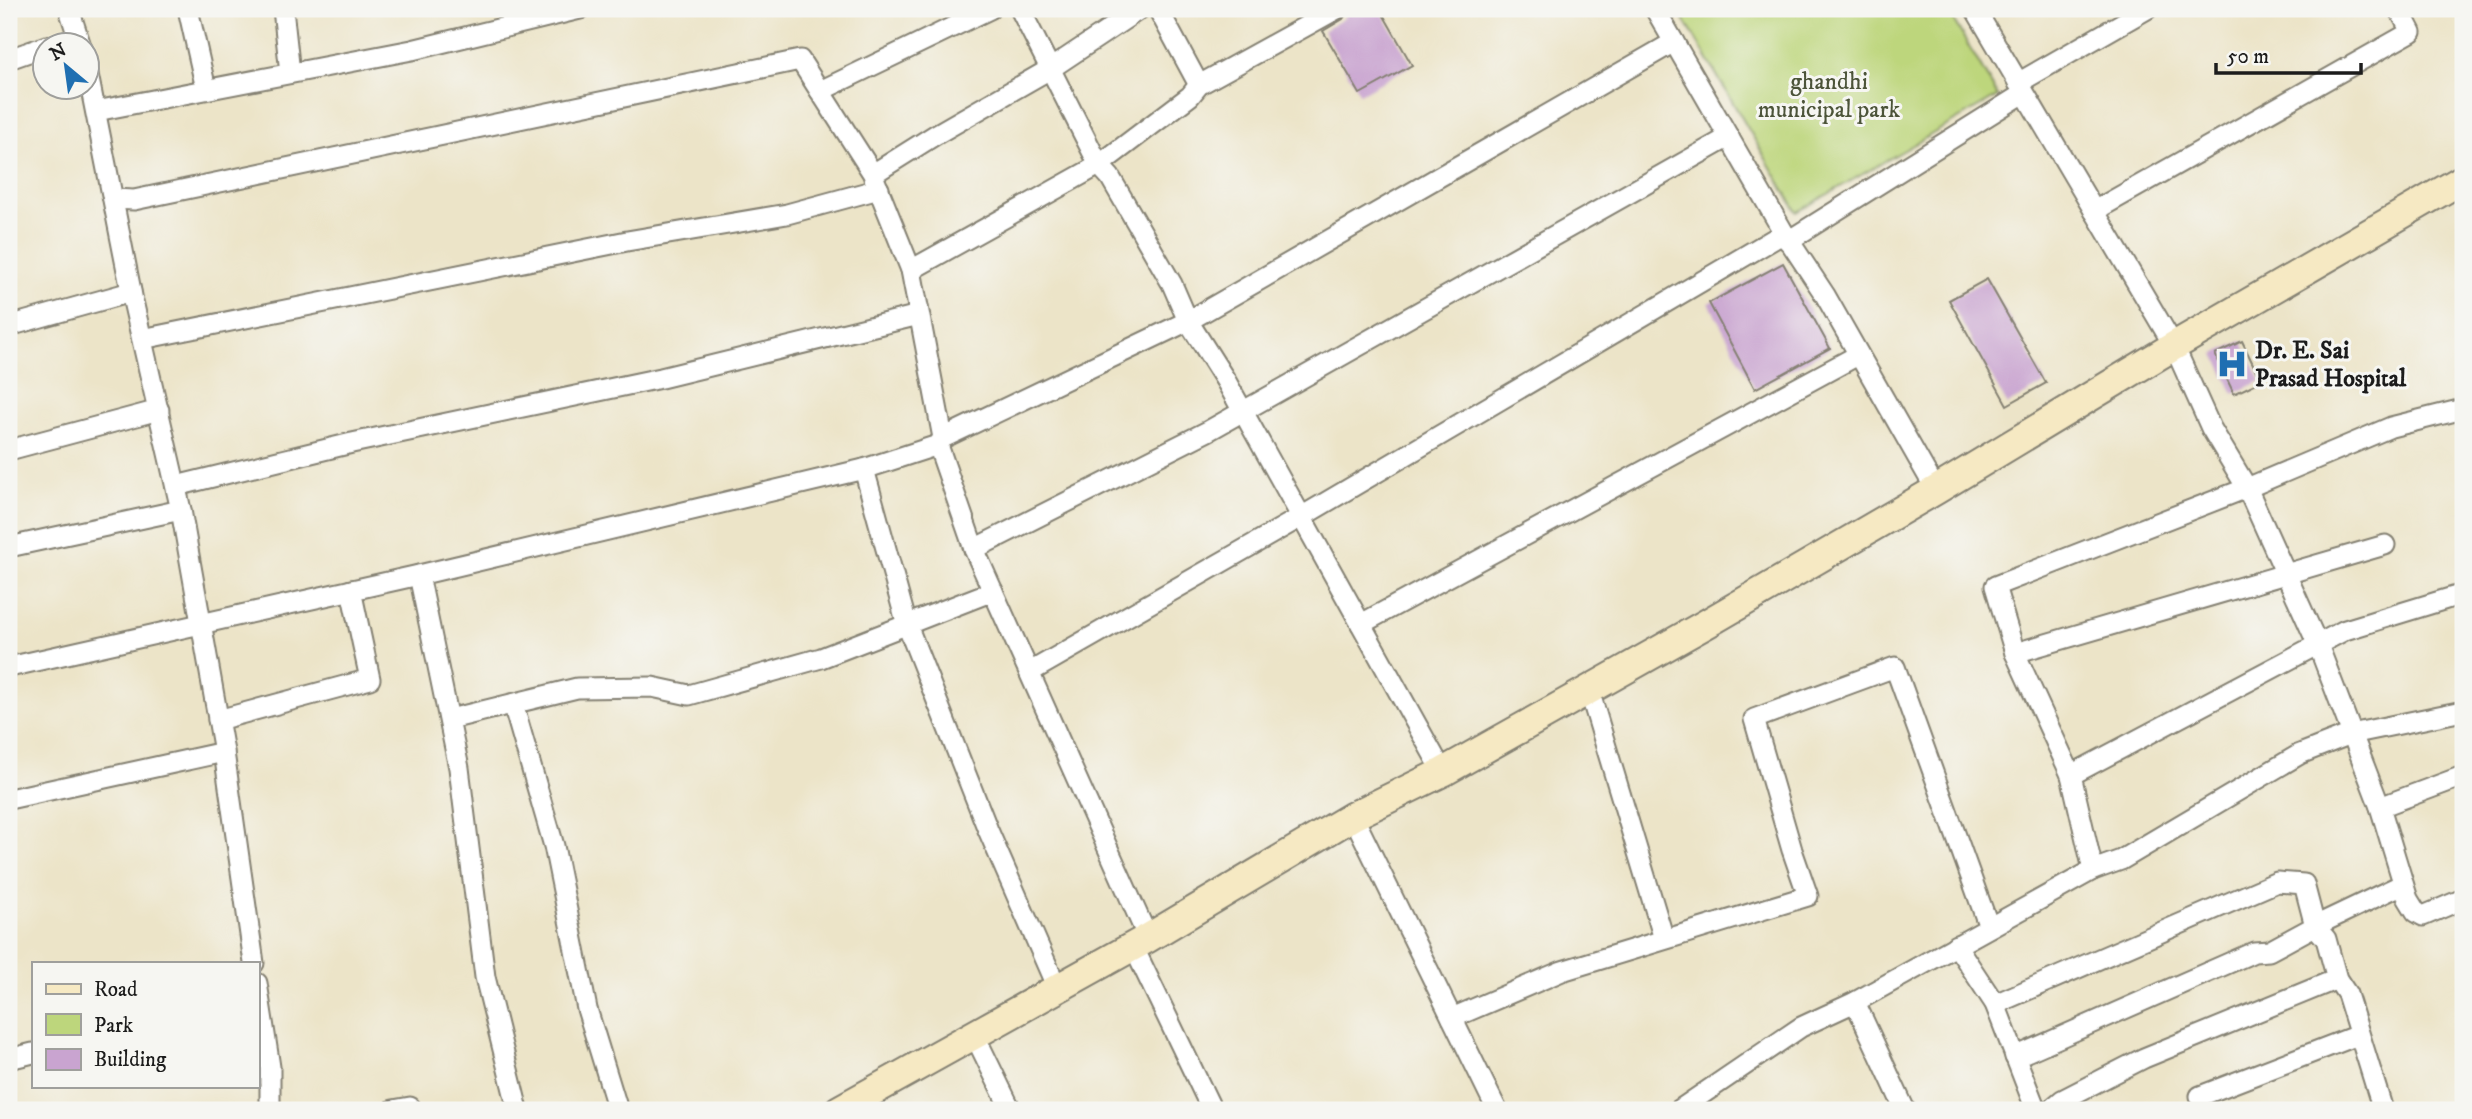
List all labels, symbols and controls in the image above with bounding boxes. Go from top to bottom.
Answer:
north arrow [32,32,102,102]
scale bar [2216,32,2362,76]
text: N [46,38,71,66]
text: 50 m [2227,44,2269,70]
park label: ghandhi municipal park [1758,67,1900,125]
place label: Dr. E. Sai Prasad Hospital [2255,336,2407,394]
hospital icon: Dr. E. Sai Prasad Hospital [2215,347,2249,381]
legend [32,962,259,1088]
text: Road [94,977,138,1003]
text: Park [94,1013,134,1039]
text: Building [94,1047,167,1073]

